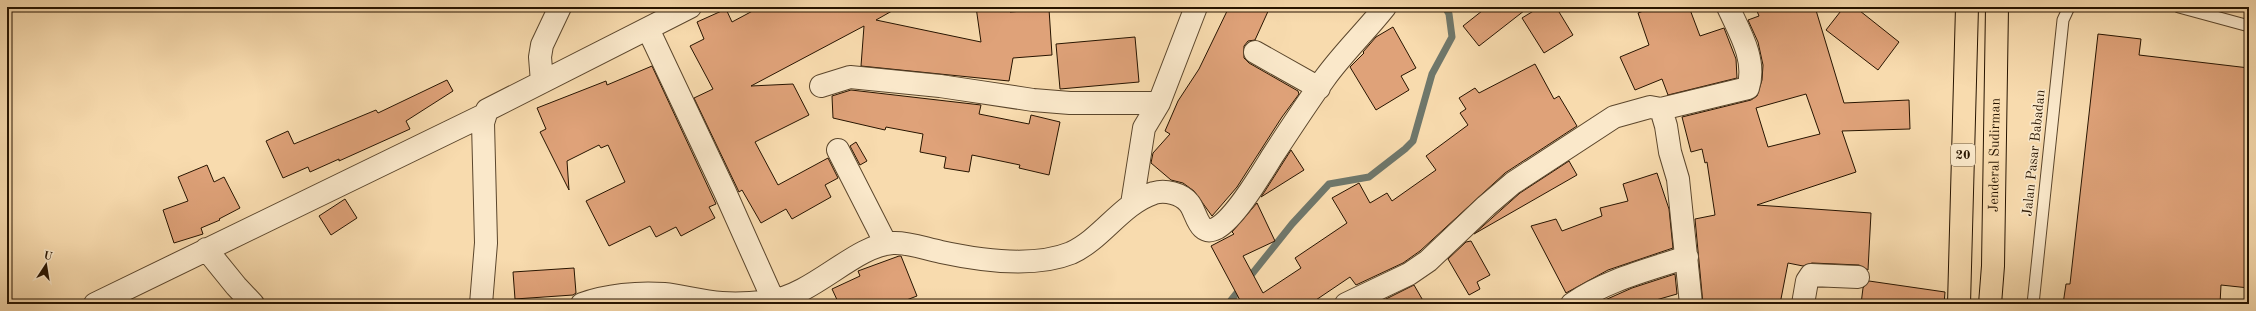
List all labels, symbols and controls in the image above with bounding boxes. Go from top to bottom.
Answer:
street label: Jalan Pasar Babadan [2020,88,2048,217]
street label: Jenderal Sudirman [1987,97,2003,212]
road number: 20 [1951,144,1975,166]
north arrow [26,245,66,285]
text: U [42,250,53,263]

